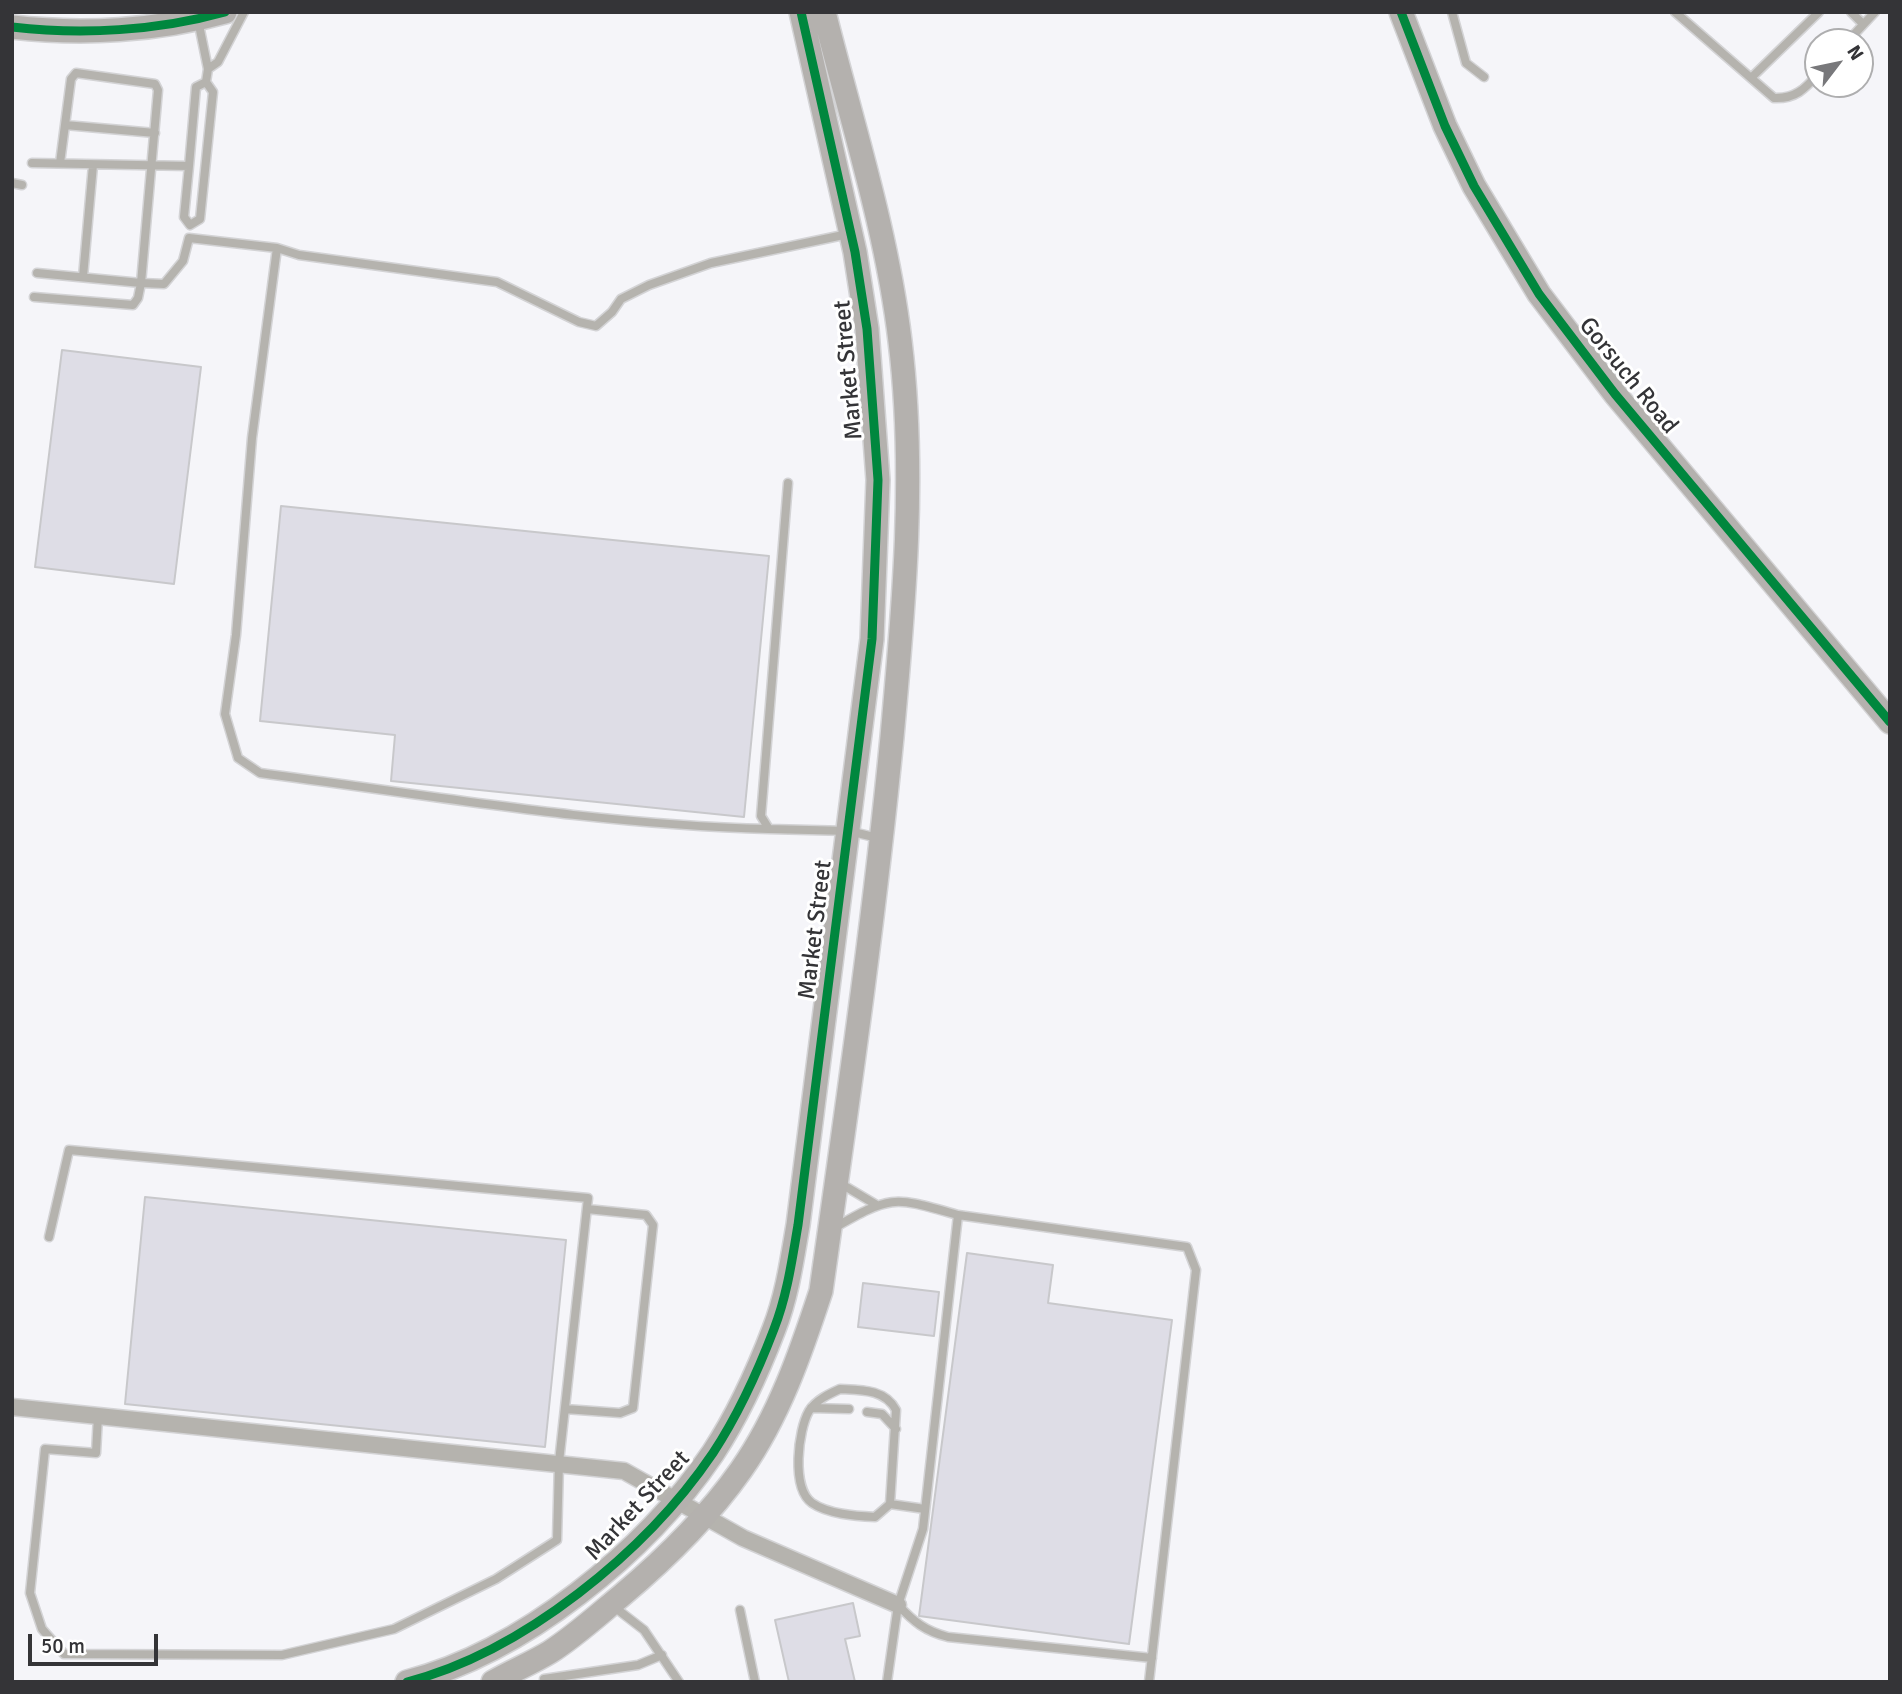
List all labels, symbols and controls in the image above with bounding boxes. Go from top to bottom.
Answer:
north arrow [1804,28,1874,98]
text: N [1841,41,1869,65]
street label: Market Street [829,299,869,441]
street label: Gorsuch Road [1572,312,1684,440]
street label: Market Street [793,859,839,1001]
street label: Market Street [580,1445,696,1567]
scale bar [32,1620,161,1664]
text: 50 m [41,1633,85,1659]

